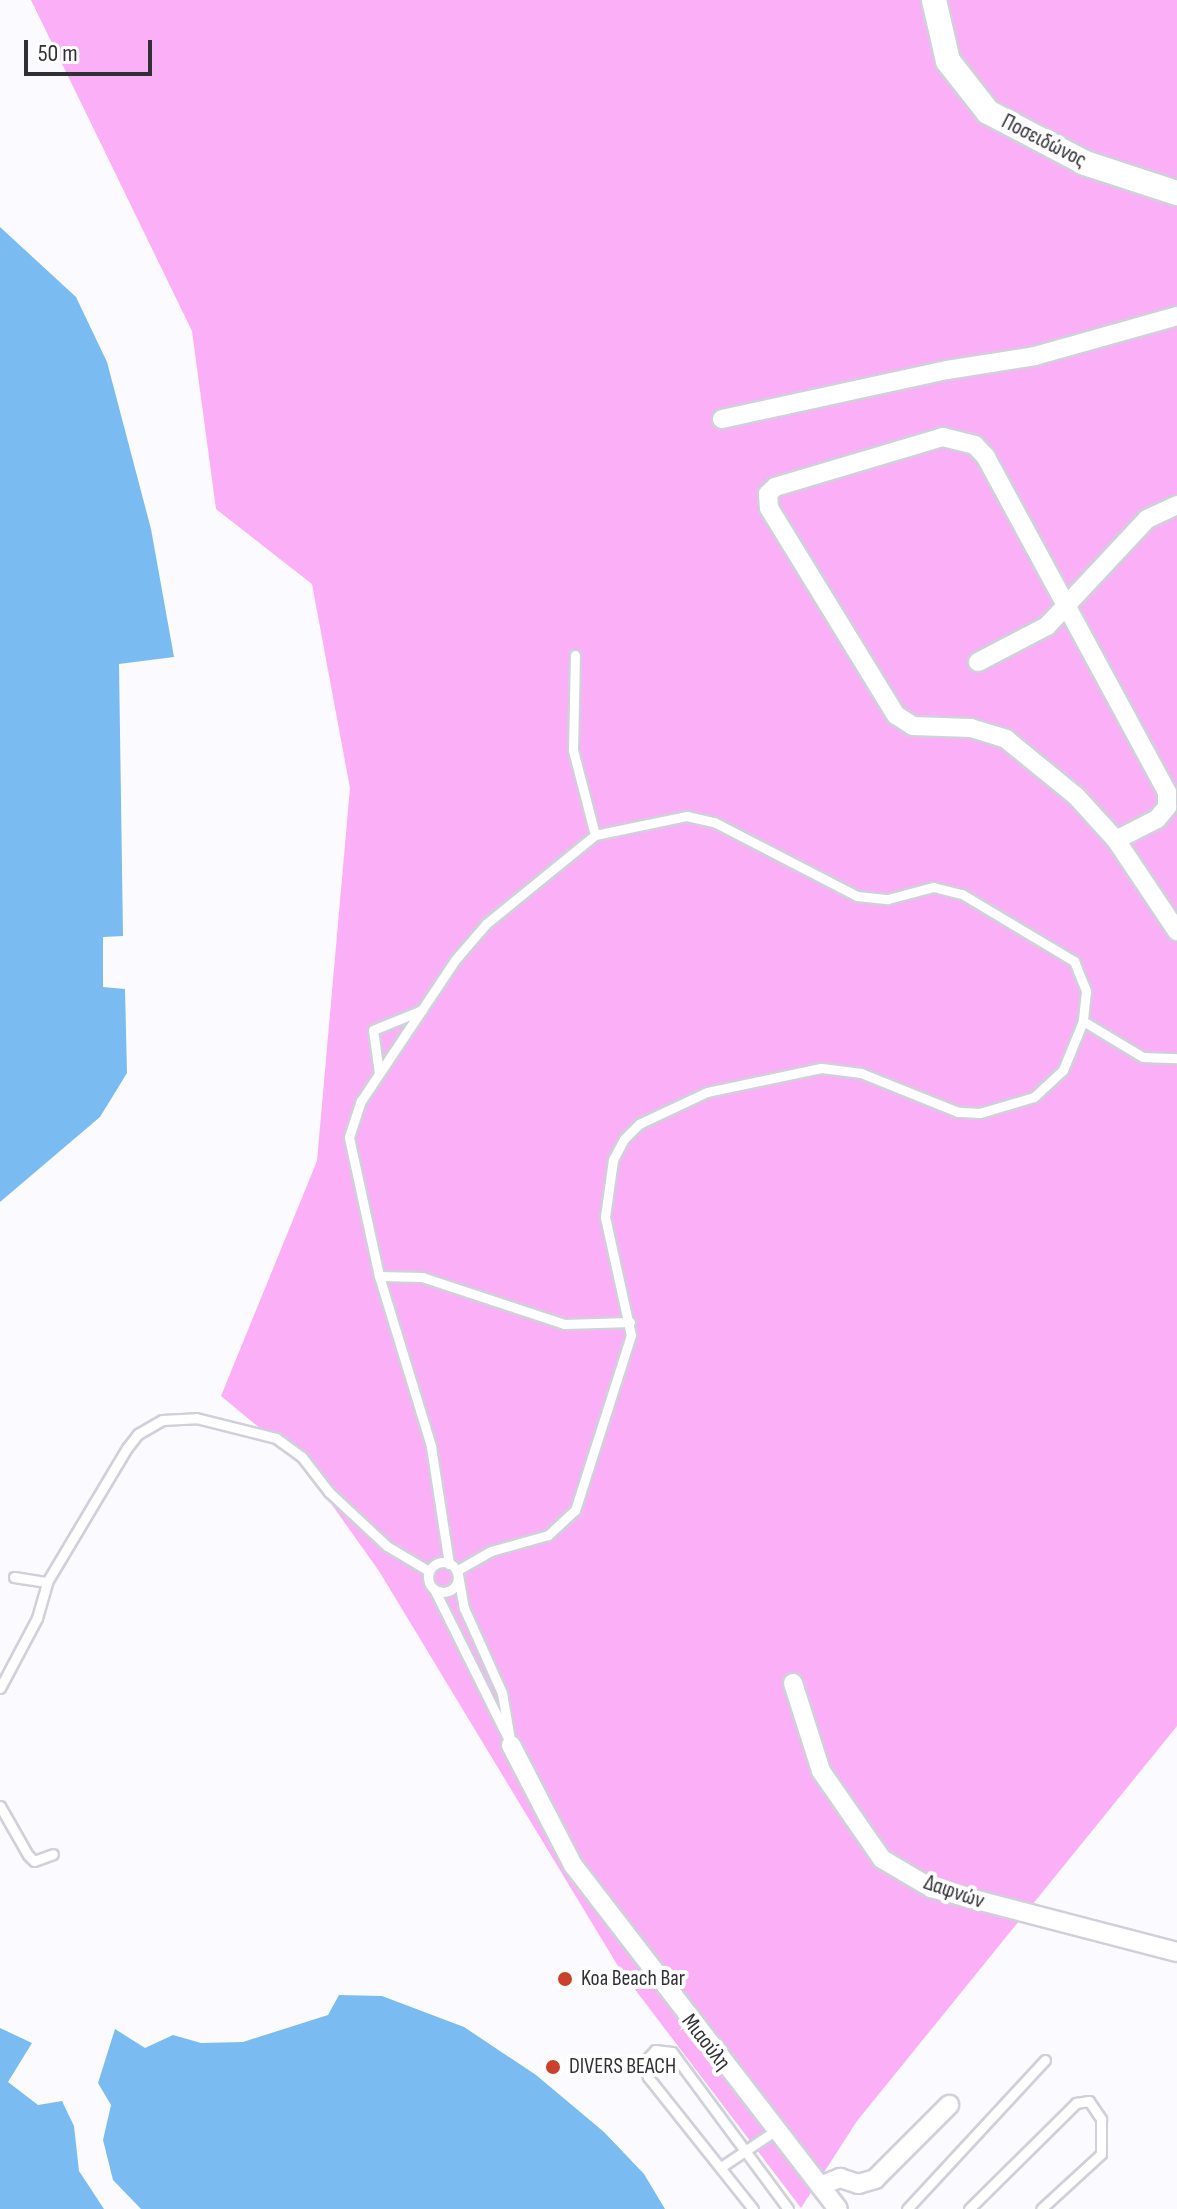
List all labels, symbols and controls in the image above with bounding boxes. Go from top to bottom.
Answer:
scale bar [28,24,156,74]
text: 50 m [38,39,78,68]
street label: Ποσειδώνος [997,108,1091,174]
street label: Δαφνών [920,1869,988,1915]
place label: Koa Beach Bar [581,1966,685,1992]
marker: Koa Beach Bar [556,1970,574,1988]
street label: Μιαούλη [676,2009,736,2075]
place label: DIVERS BEACH [569,2054,676,2080]
marker: DIVERS BEACH [544,2058,562,2076]

